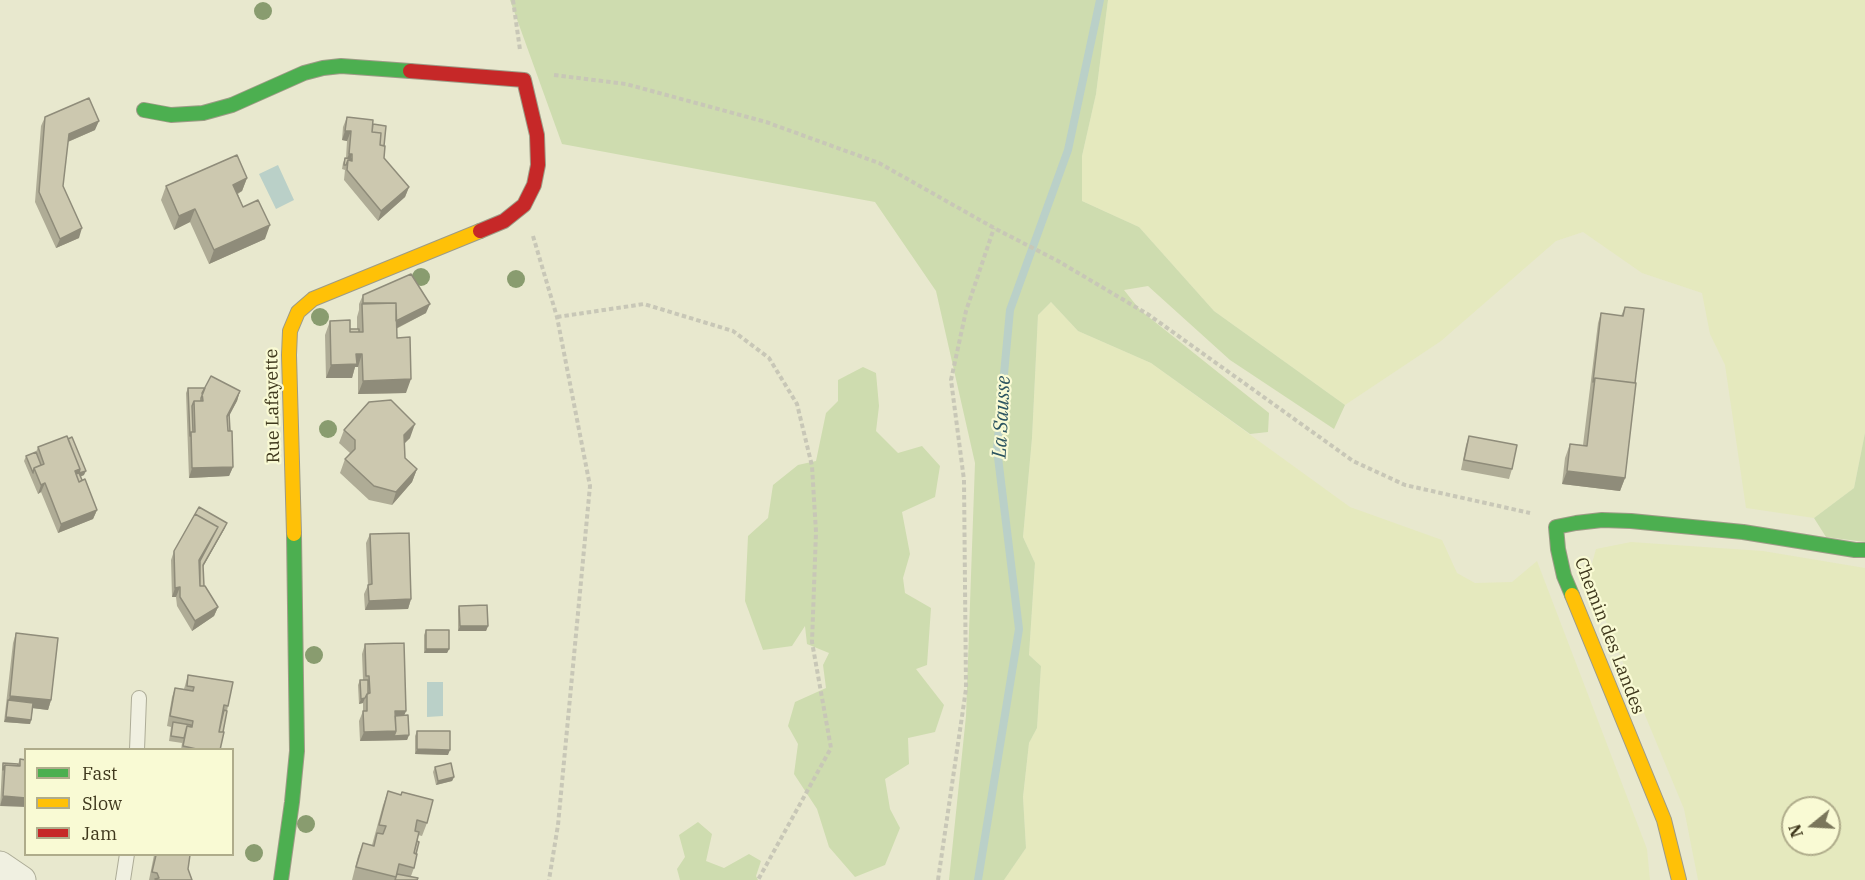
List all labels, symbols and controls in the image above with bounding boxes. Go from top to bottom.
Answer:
street label: Rue Lafayette [261,349,285,463]
water label: La Sausse [988,375,1016,459]
street label: Chemin des Landes [1569,555,1649,717]
legend [24,748,234,856]
text: Fast [82,762,117,785]
text: Slow [82,792,122,815]
north arrow [1781,796,1841,856]
text: Jam [82,822,117,845]
text: N [1784,822,1807,840]

